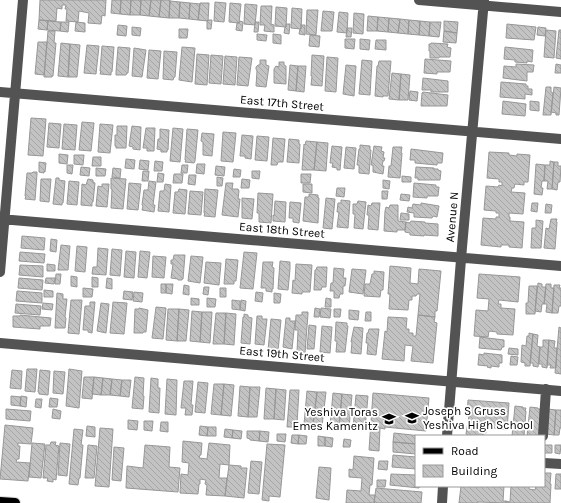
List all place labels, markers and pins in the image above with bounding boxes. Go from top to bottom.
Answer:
place label: Joseph S Gruss Yeshiva High School [423,404,533,432]
place label: Yeshiva Toras Emes Kamenitz [292,405,378,433]
school or university icon: Joseph S Gruss Yeshiva High School [404,410,420,426]
school or university icon: Yeshiva Toras Emes Kamenitz [381,411,397,427]

